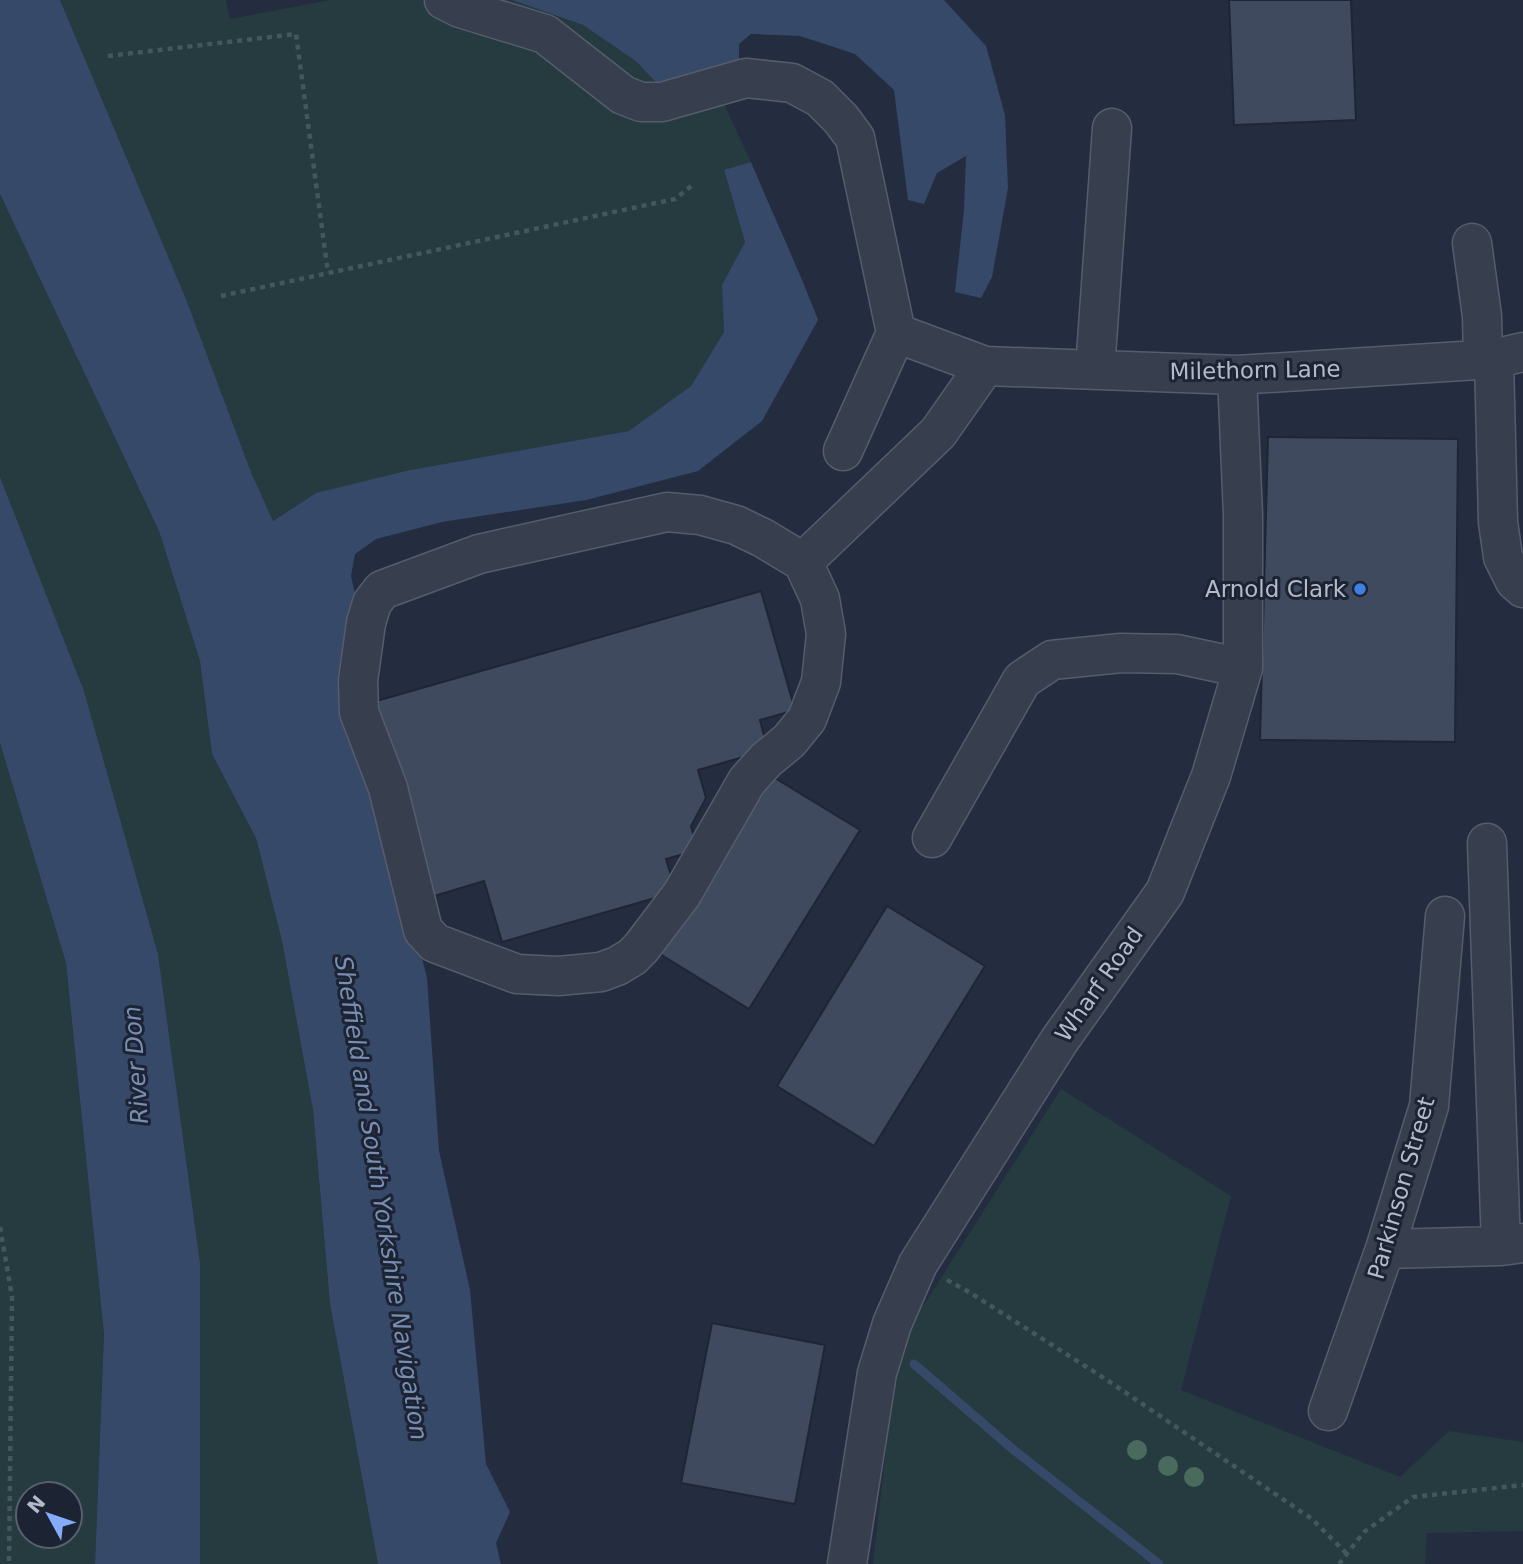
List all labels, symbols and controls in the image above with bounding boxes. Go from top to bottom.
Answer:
street label: Milethorn Lane [1169,356,1341,384]
place label: Arnold Clark [1205,576,1347,602]
marker: Arnold Clark [1352,581,1368,597]
street label: Wharf Road [1050,922,1148,1046]
water label: Sheffield and South Yorkshire Navigation [329,954,433,1442]
water label: River Don [118,1005,154,1125]
street label: Parkinson Street [1363,1094,1439,1282]
north arrow [14,1480,84,1550]
text: N [22,1491,50,1517]

